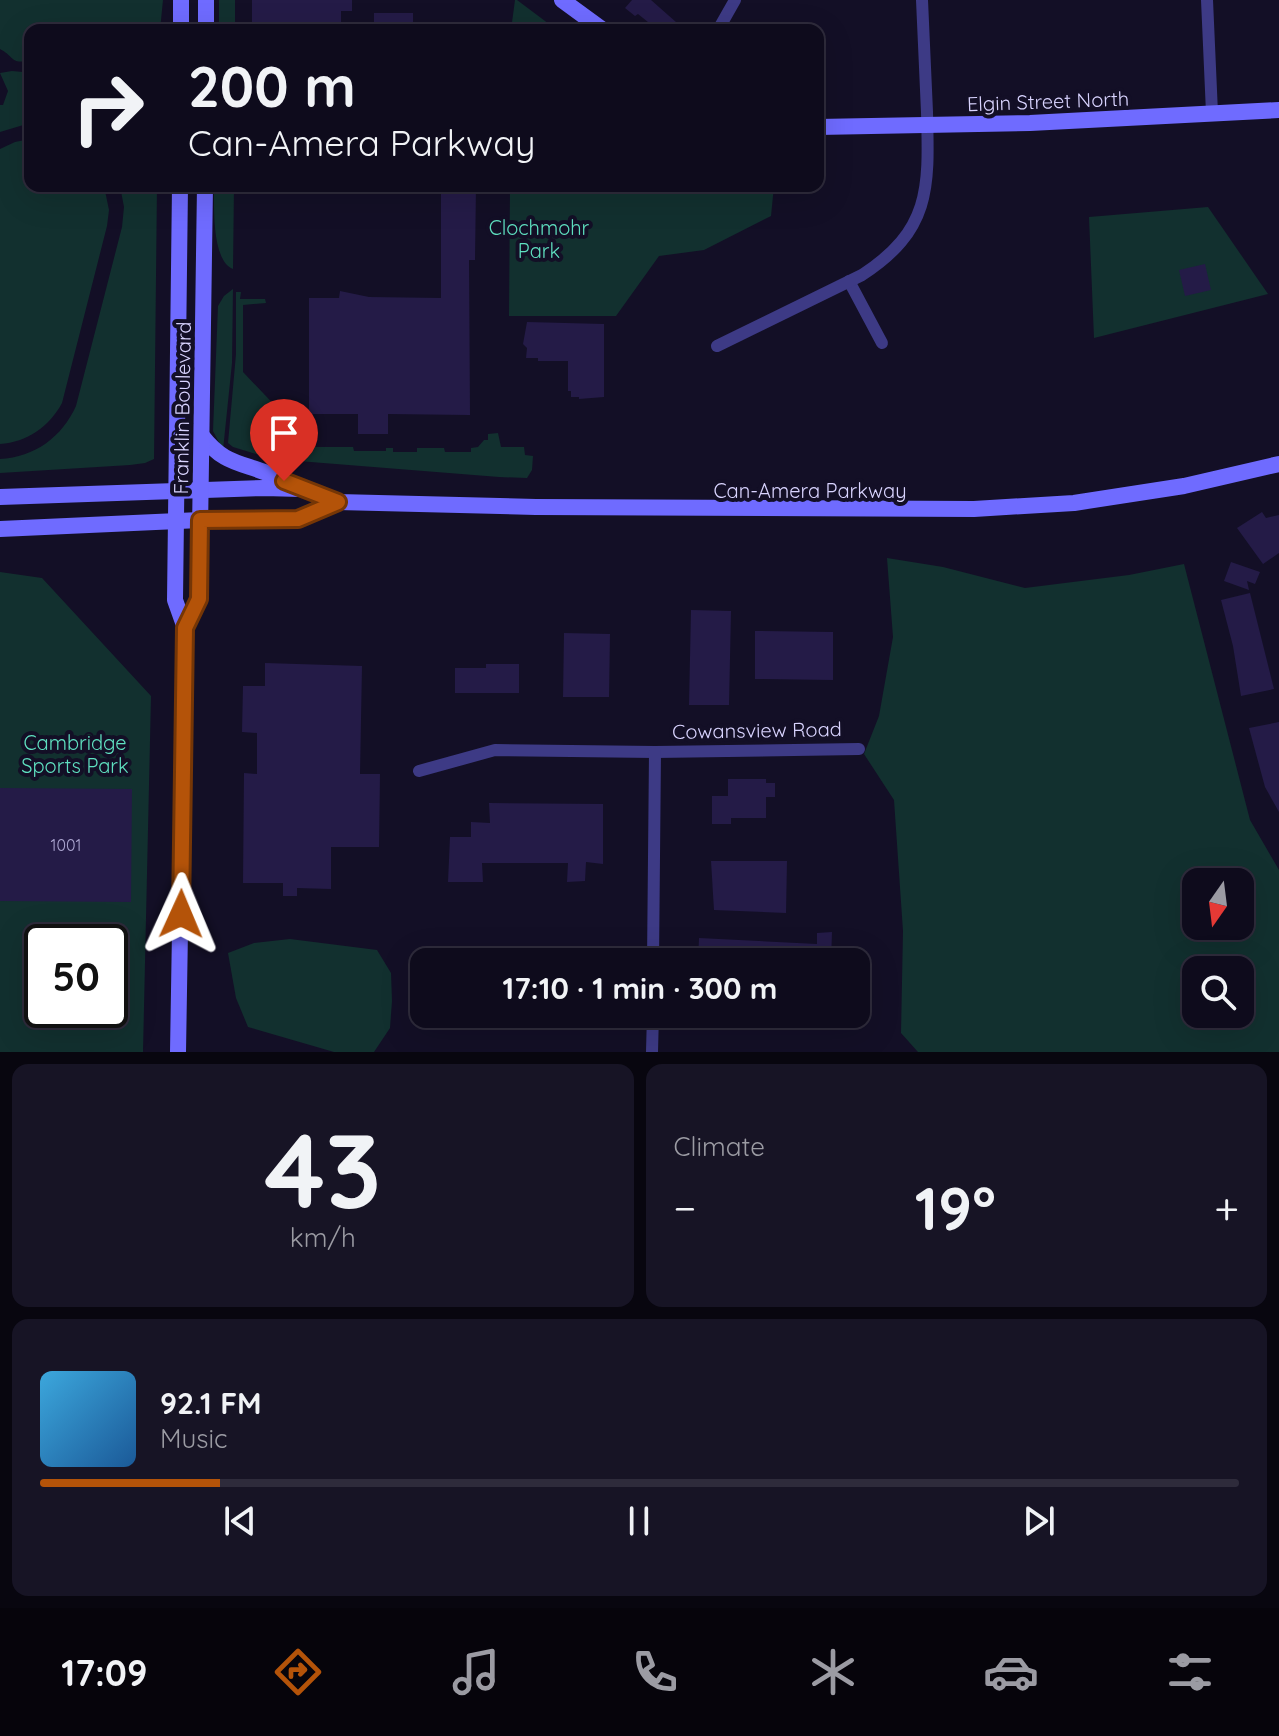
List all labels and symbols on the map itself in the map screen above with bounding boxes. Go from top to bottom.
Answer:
street label: Elgin Street North [967,86,1129,116]
park label: Clochmohr Park [489,215,590,263]
street label: Franklin Boulevard [168,321,196,495]
pin [250,399,318,481]
street label: Can-Amera Parkway [714,478,907,503]
street label: Cowansview Road [672,716,842,744]
park label: Cambridge Sports Park [21,730,129,778]
house number: 1001 [51,835,81,855]
north arrow [1182,868,1254,940]
position arrow [139,872,223,956]
speed limit sign: 50 [24,924,128,1028]

